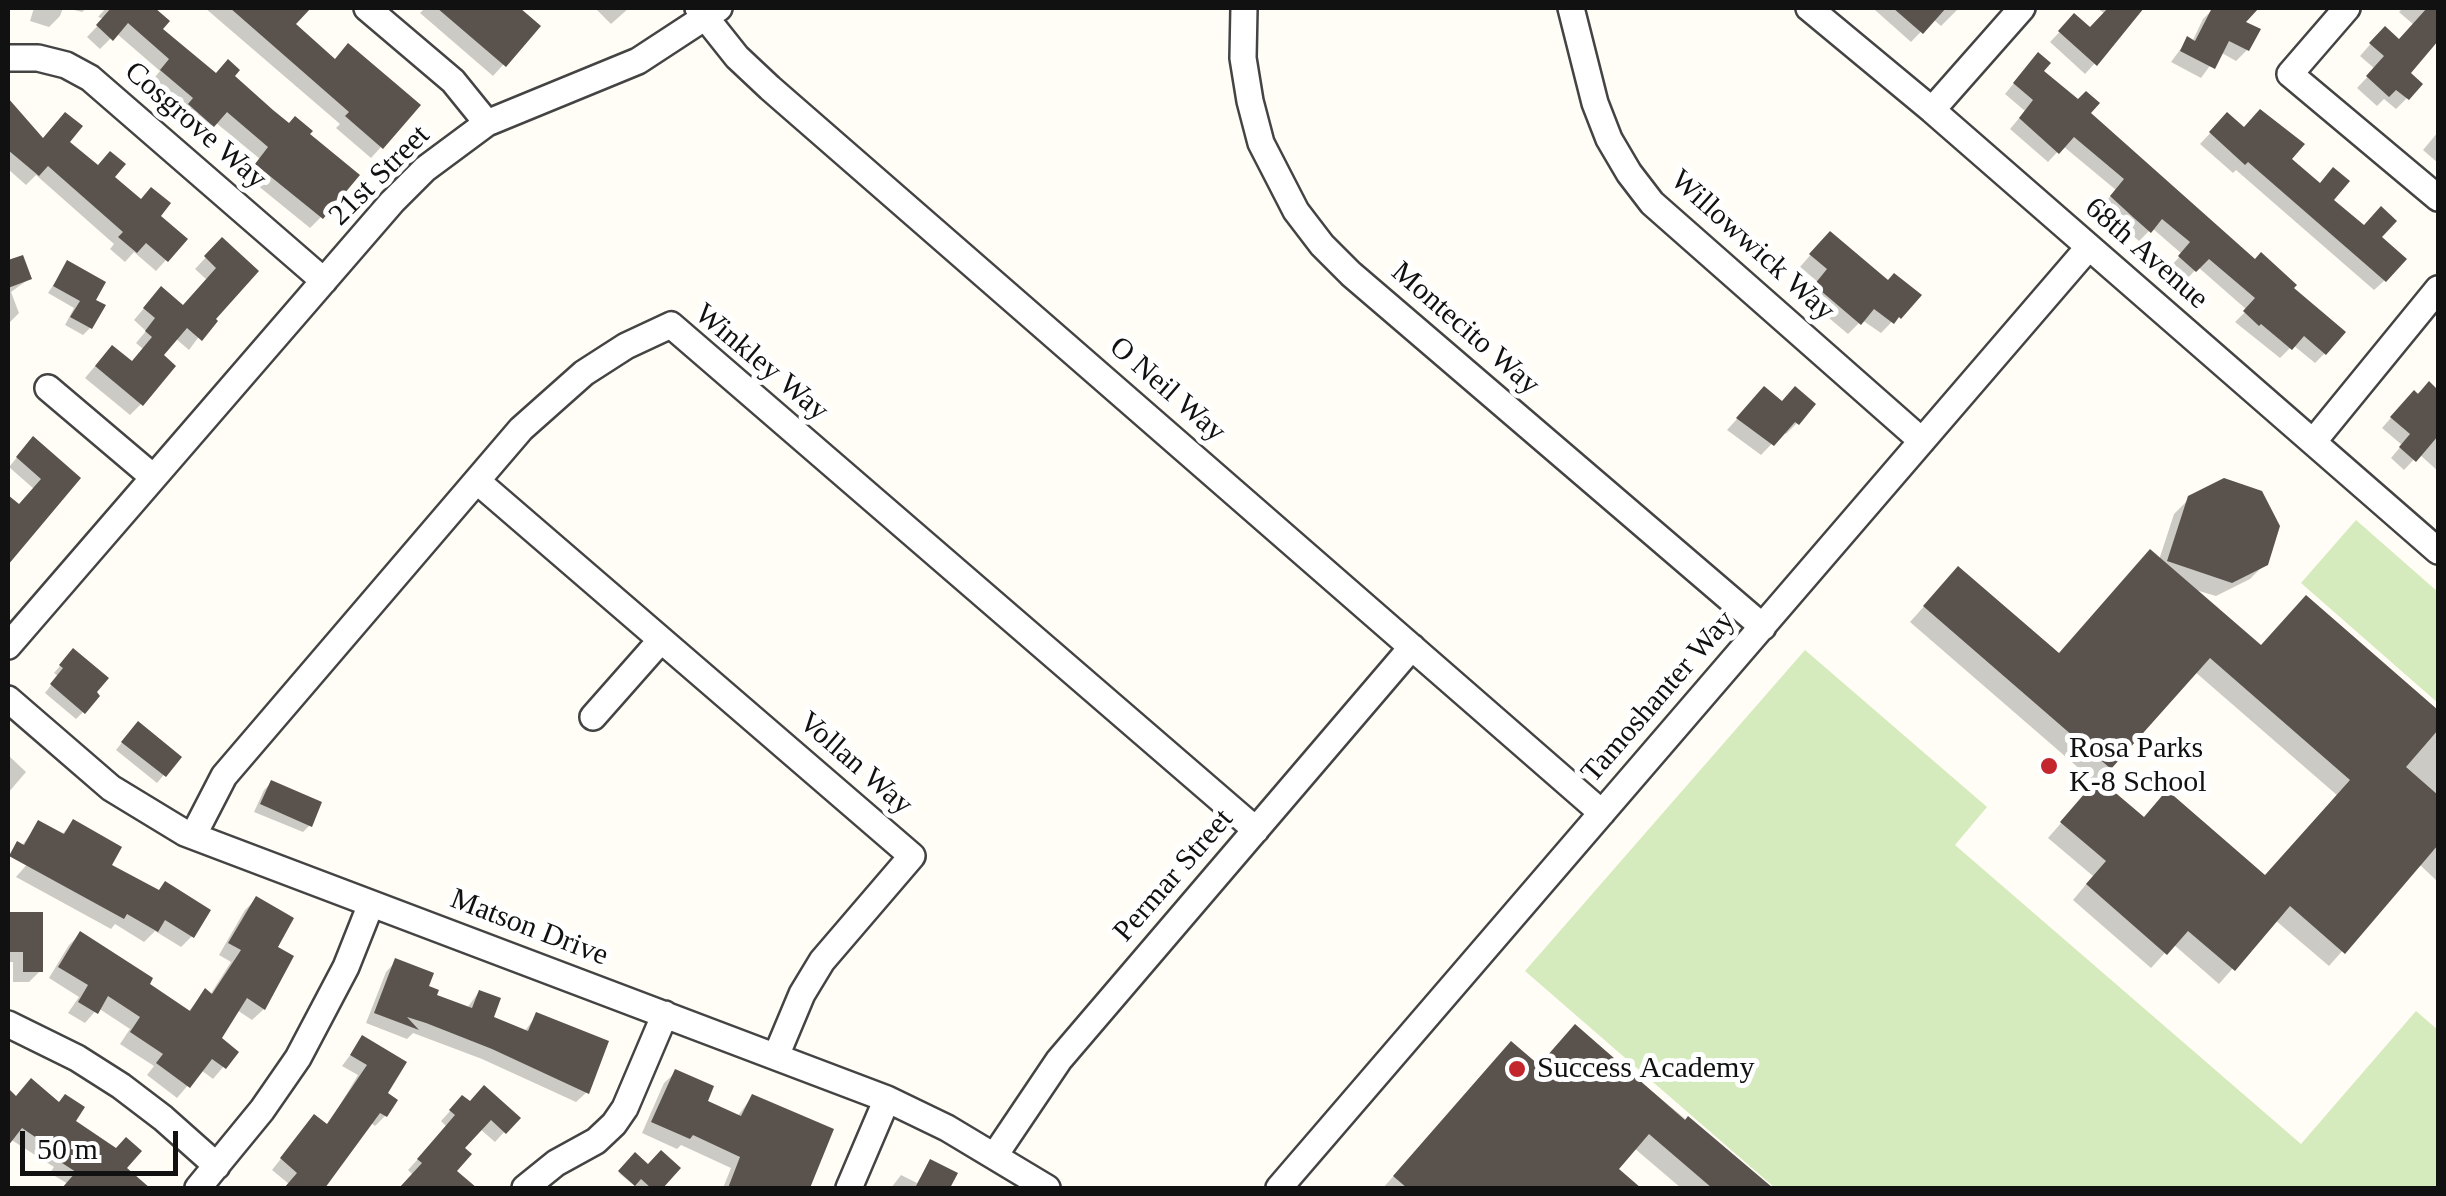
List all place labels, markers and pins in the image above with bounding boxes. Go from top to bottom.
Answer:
place label: Rosa Parks K-8 School [2069,731,2206,802]
marker: Rosa Parks K-8 School [2038,755,2060,777]
place label: Success Academy [1537,1051,1754,1087]
marker: Success Academy [1506,1058,1528,1080]

